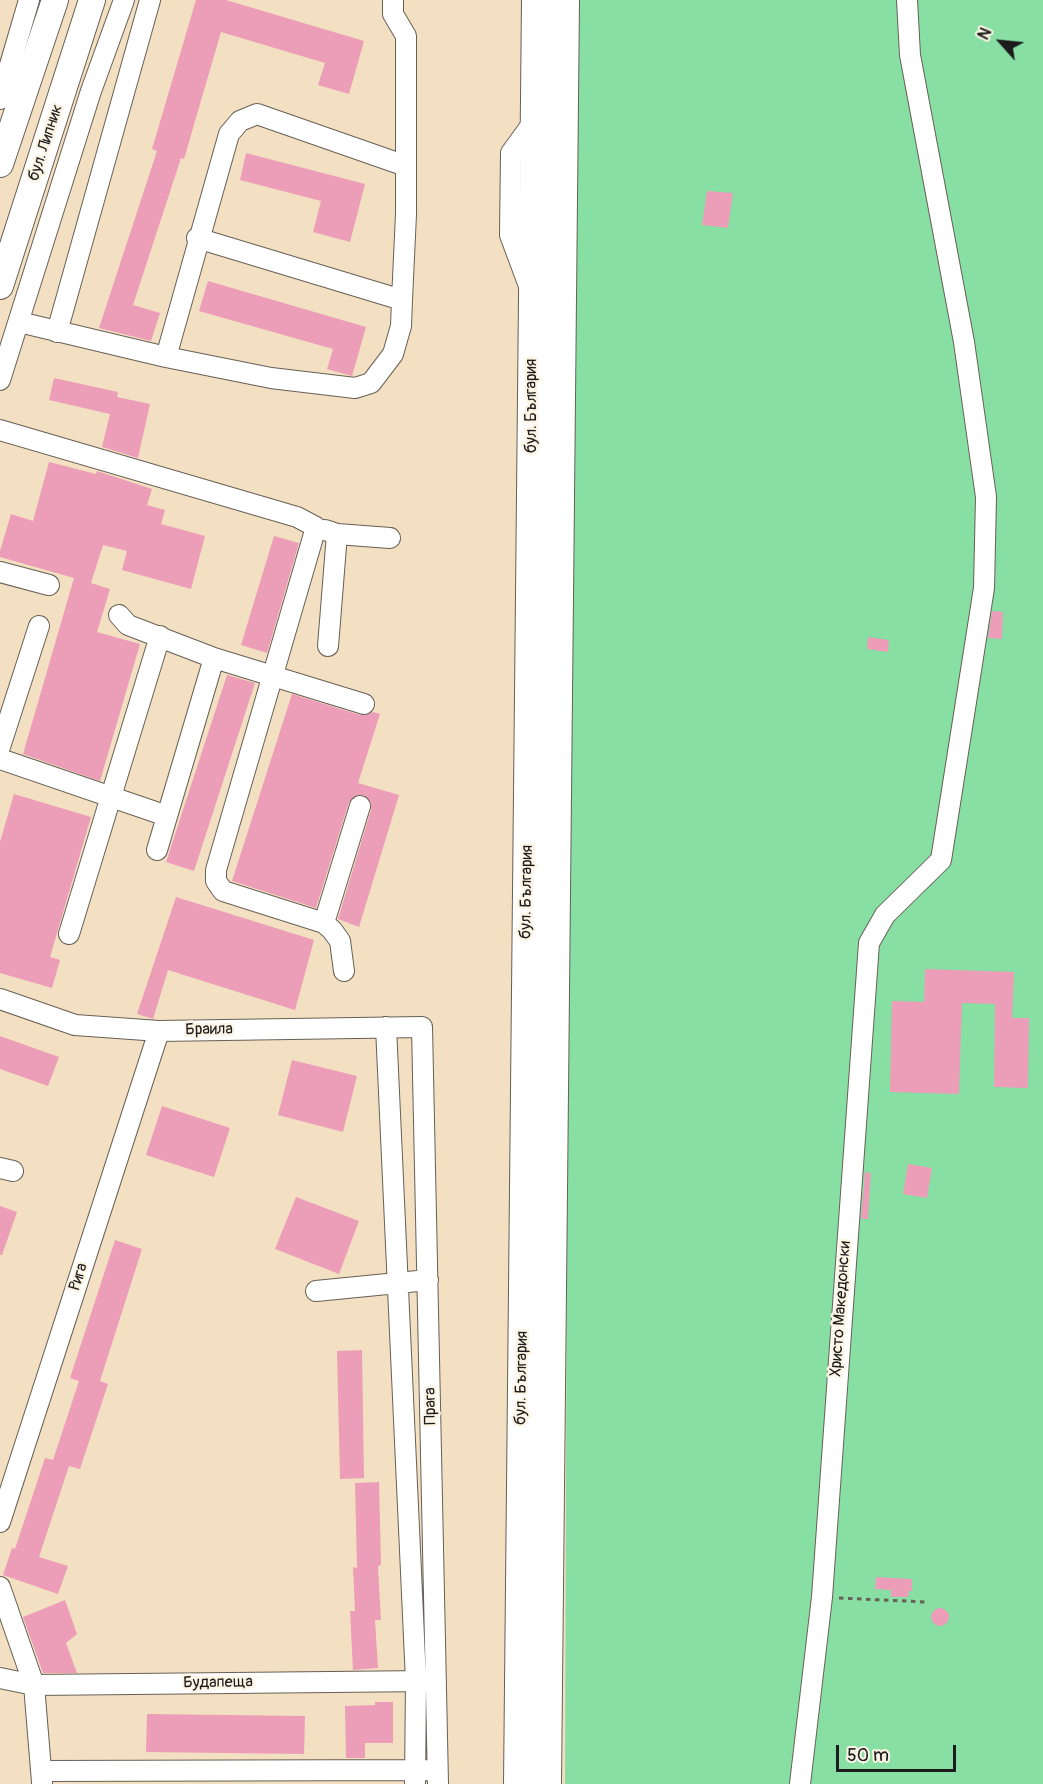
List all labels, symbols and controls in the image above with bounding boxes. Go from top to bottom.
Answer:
north arrow [971,12,1031,72]
text: N [974,24,996,43]
street label: бул. Липник [25,102,67,184]
street label: бул. България [522,359,542,453]
street label: бул. България [517,845,537,939]
street label: Браила [185,1020,233,1040]
street label: Христо Македонски [827,1241,855,1377]
street label: Рига [66,1261,92,1293]
street label: бул. България [512,1331,532,1425]
street label: Прага [421,1387,441,1425]
street label: Будапеща [183,1673,253,1693]
scale bar [839,1733,959,1771]
text: 50 m [847,1744,889,1767]

